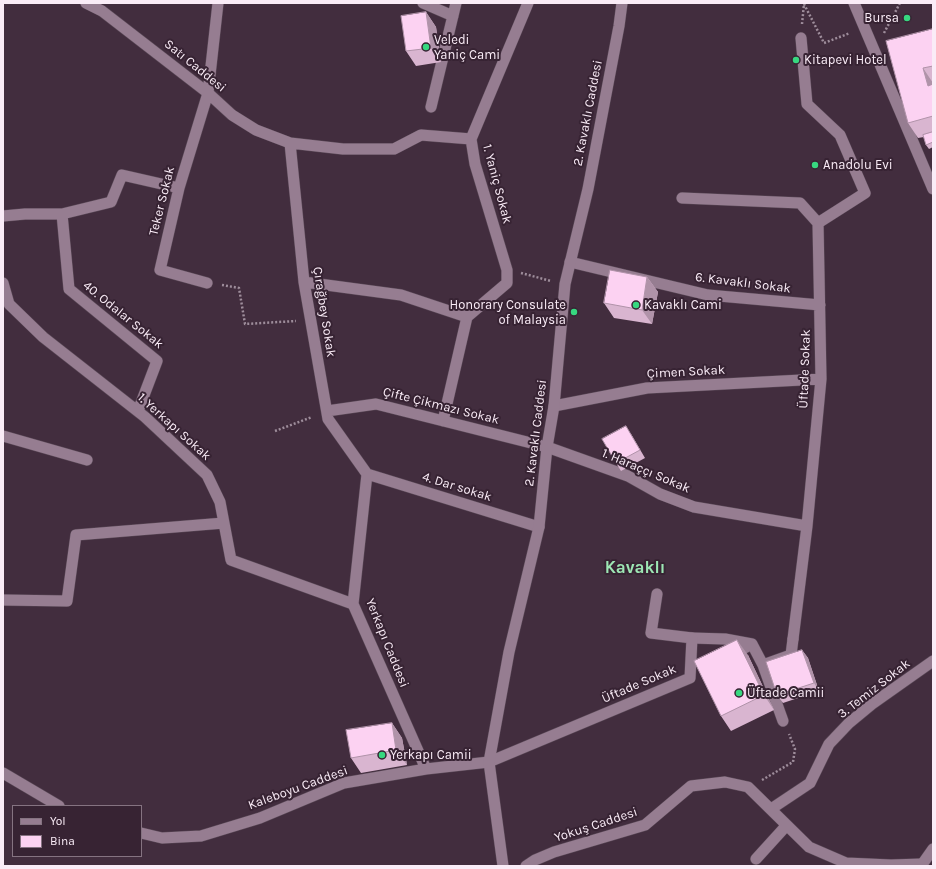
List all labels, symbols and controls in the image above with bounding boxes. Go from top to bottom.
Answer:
place label: Bursa [864,10,899,26]
marker: Bursa [902,13,912,23]
place label: Veledi Yaniç Cami [434,32,500,63]
street label: Satı Caddesi [161,36,229,96]
marker: Veledi Yaniç Cami [421,42,431,52]
place label: Kitapevi Hotel [804,52,887,68]
marker: Kitapevi Hotel [791,55,801,65]
street label: 2. Kavaklı Caddesi [570,59,606,167]
street label: 1. Yaniç Sokak [479,143,515,225]
place label: Anadolu Evi [823,157,893,173]
marker: Anadolu Evi [810,160,820,170]
street label: Teker Sokak [146,165,178,237]
street label: Çırağbey Sokak [309,266,339,358]
street label: 6. Kavaklı Sokak [694,269,792,297]
street label: 40. Odalar Sokak [80,278,166,352]
place label: Honorary Consulate of Malaysia [450,297,566,328]
place label: Kavaklı Cami [644,297,722,313]
marker: Kavaklı Cami [631,300,641,310]
marker: Honorary Consulate of Malaysia [569,307,579,317]
street label: Üftade Sokak [796,329,814,409]
street label: Çimen Sokak [646,362,726,382]
street label: 2. Kavaklı Caddesi [522,379,550,487]
street label: Çifte Çikmazı Sokak [381,384,501,428]
street label: 1. Yerkapı Sokak [134,390,214,464]
street label: 1. Haraççı Sokak [599,445,693,497]
street label: 4. Dar sokak [420,469,494,505]
district label: Kavaklı [605,558,665,578]
street label: Yerkapı Caddesi [362,596,412,690]
street label: 3. Temiz Sokak [835,656,913,722]
street label: Üftade Sokak [599,661,679,707]
place label: Üftade Camii [747,685,824,701]
marker: Üftade Camii [734,688,744,698]
place label: Yerkapı Camii [390,747,472,763]
marker: Yerkapı Camii [377,750,387,760]
street label: Kaleboyu Caddesi [246,763,350,813]
street label: Yokuş Caddesi [552,804,640,846]
legend [12,805,142,857]
text: Yol [50,814,66,828]
text: Bina [50,834,75,848]

